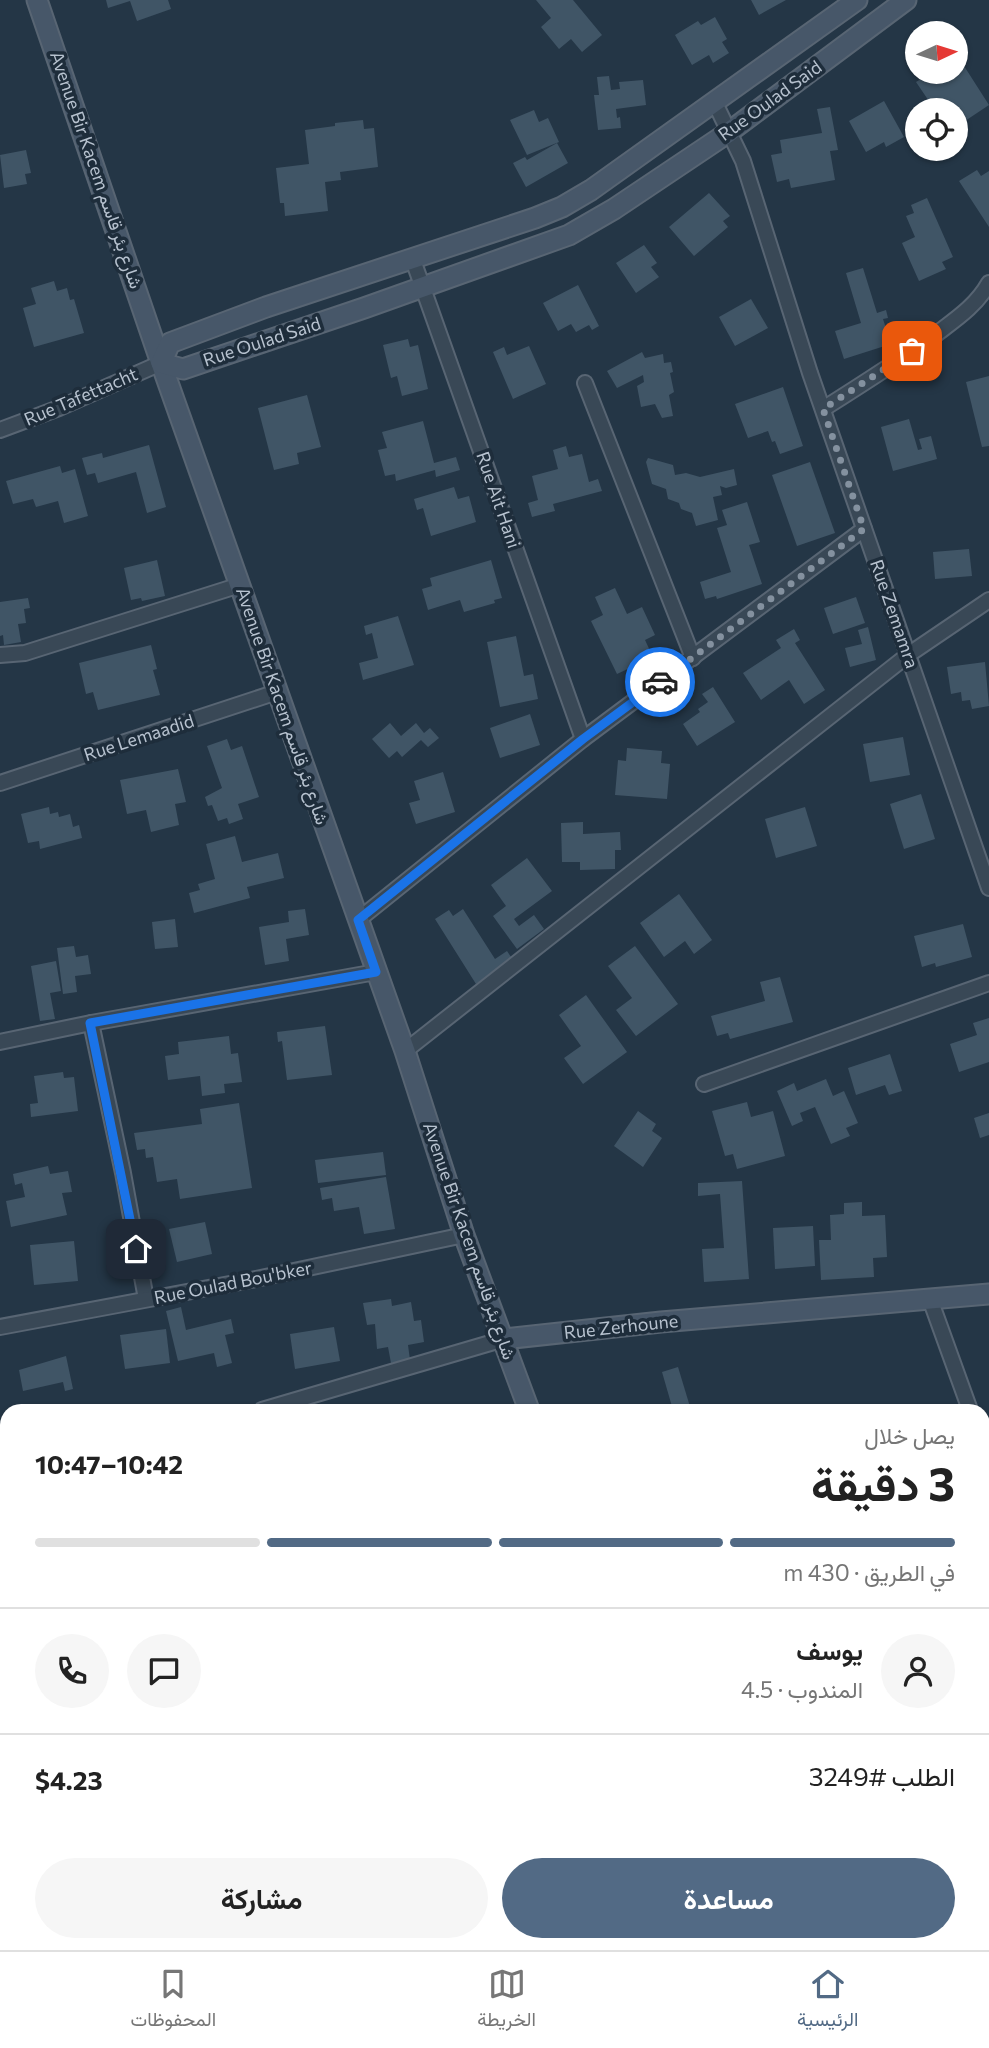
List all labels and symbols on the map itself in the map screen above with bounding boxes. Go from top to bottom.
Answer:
north arrow [905,21,968,84]
street label: Avenue Bir Kacem شارع بئر قاسم [44,48,148,292]
street label: Rue Oulad Said [713,55,825,145]
street label: Rue Oulad Said [200,312,323,370]
pin [882,321,942,381]
street label: Rue Tafettacht [21,362,141,430]
street label: Rue Ait Hani [472,448,526,551]
street label: Rue Zemamra [866,556,924,671]
street label: Avenue Bir Kacem شارع بئر قاسم [230,584,334,828]
courier [625,647,695,717]
street label: Rue Lemaadid [81,709,197,765]
street label: Avenue Bir Kacem شارع بئر قاسم [417,1119,521,1363]
pin [106,1219,166,1279]
street label: Rue Oulad Bou'bker [152,1256,314,1308]
street label: Rue Zerhoune [563,1309,679,1343]

